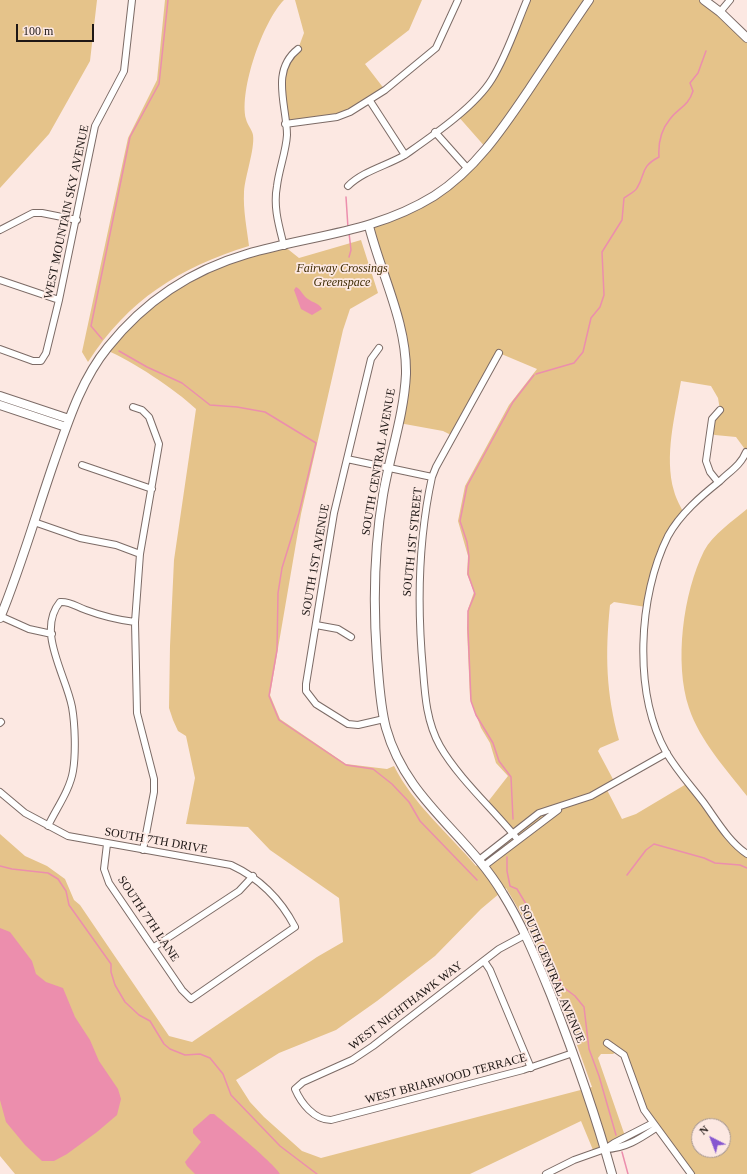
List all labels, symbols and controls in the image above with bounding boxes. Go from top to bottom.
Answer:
scale bar [18,16,96,42]
text: 100 m [23,24,53,38]
street label: WEST MOUNTAIN SKY AVENUE [41,124,93,300]
park label: Fairway Crossings Greenspace [296,262,388,290]
street label: SOUTH CENTRAL AVENUE [359,387,399,537]
street label: SOUTH 1ST STREET [400,487,426,597]
street label: SOUTH 1ST AVENUE [299,503,333,617]
street label: SOUTH 7TH DRIVE [103,825,209,857]
street label: SOUTH 7TH LANE [114,874,182,964]
street label: SOUTH CENTRAL AVENUE [516,903,588,1045]
street label: WEST NIGHTHAWK WAY [346,959,466,1053]
street label: WEST BRIARWOOD TERRACE [364,1050,528,1108]
north arrow [691,1118,731,1158]
text: N [697,1123,711,1137]

